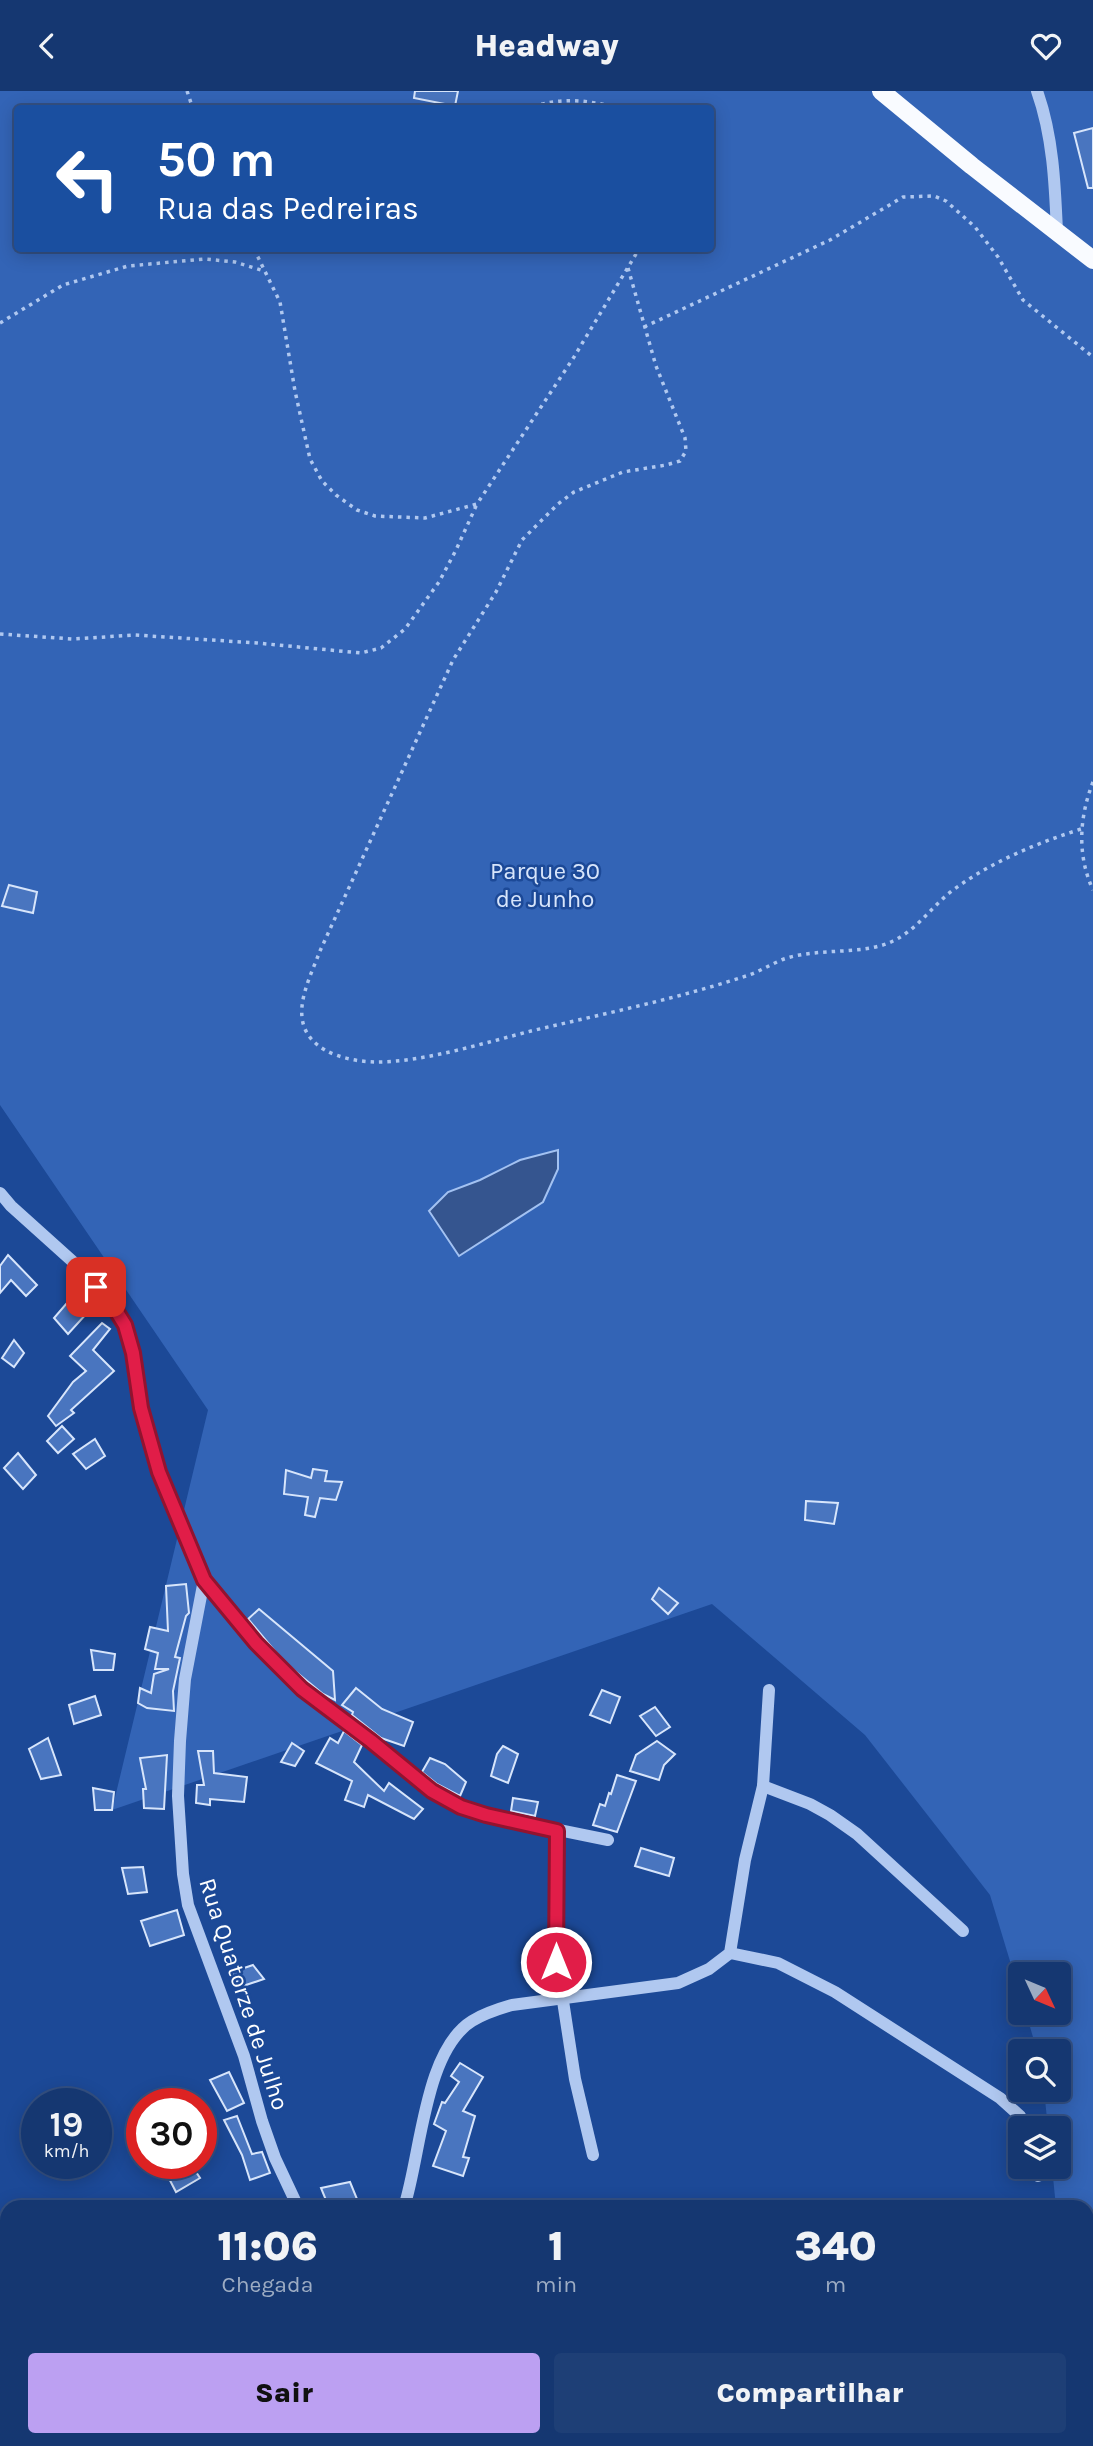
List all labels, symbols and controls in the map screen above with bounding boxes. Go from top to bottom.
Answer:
icon: back [28,27,66,65]
text: Headway [474,27,619,64]
icon: heart [1027,27,1065,65]
text: 50 m [157,131,275,188]
icon: left [42,133,133,224]
text: Rua das Pedreiras [157,190,419,227]
park label: Parque 30 de Junho [490,857,600,913]
pin [66,1257,126,1317]
icon: arrive [77,1268,115,1306]
street label: Rua Quatorze de Julho [193,1874,295,2114]
position arrow [519,1925,593,1999]
north arrow [1008,1962,1071,2025]
map controls [1008,1962,1071,2179]
button: search [1008,2039,1071,2102]
speed limit sign: 30 [126,2088,217,2179]
text: 19 [50,2104,83,2145]
button: layers [1008,2116,1071,2179]
text: km/h [44,2140,89,2162]
text: 11:06 [217,2221,318,2271]
text: 1 [548,2221,564,2271]
text: 340 [794,2221,877,2271]
text: Chegada [222,2271,313,2298]
text: min [535,2271,577,2298]
text: m [825,2271,846,2298]
button: Sair [28,2353,540,2433]
button: Compartilhar [554,2353,1066,2433]

